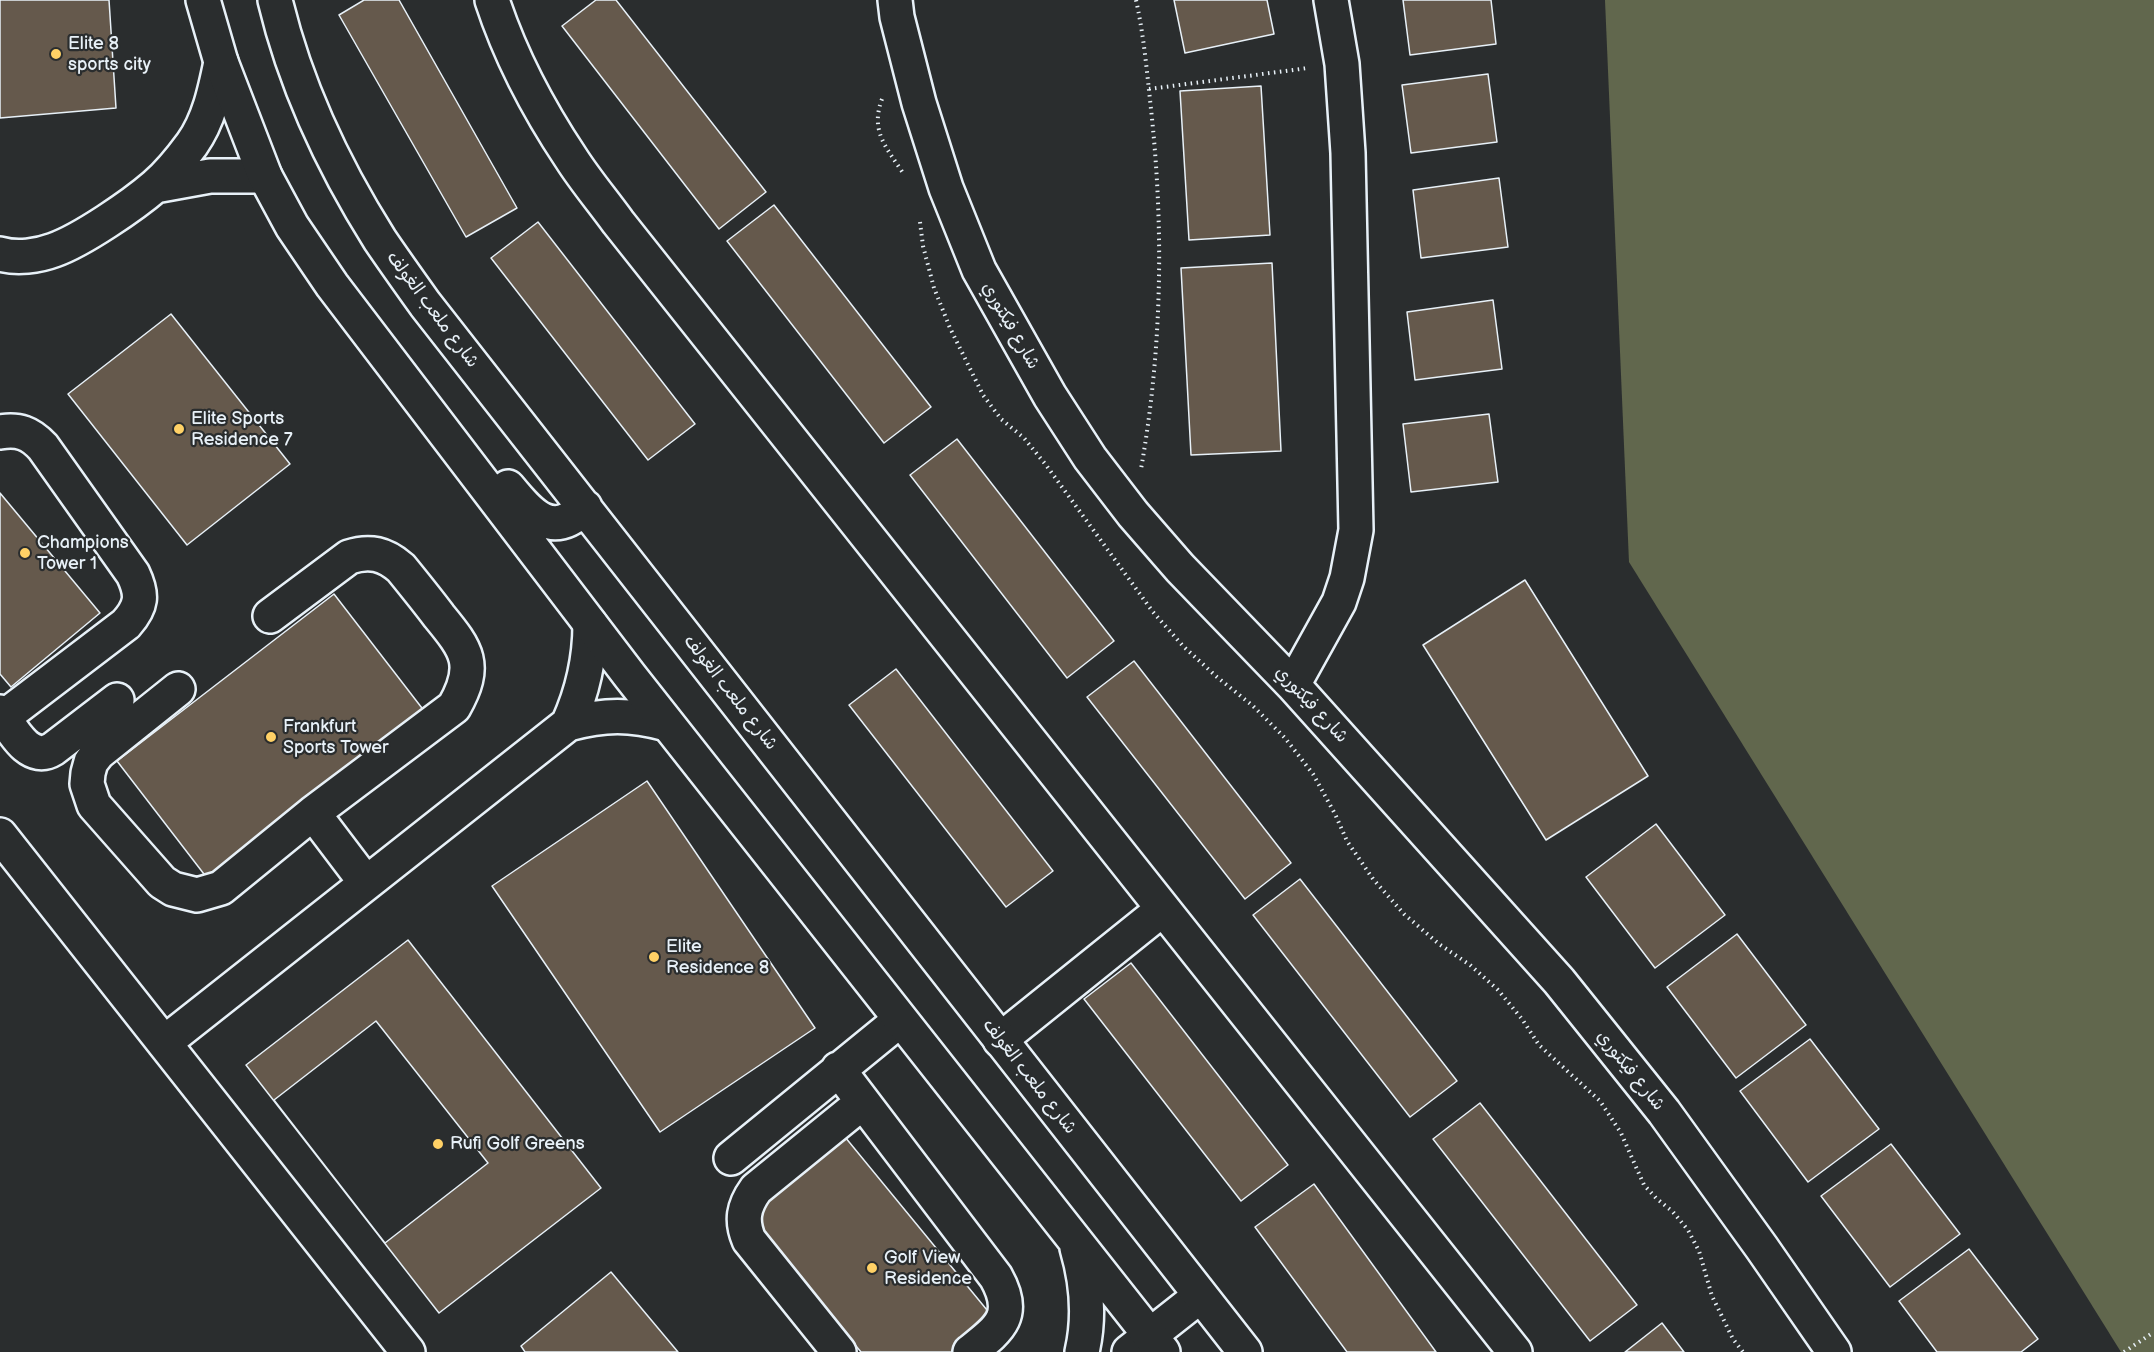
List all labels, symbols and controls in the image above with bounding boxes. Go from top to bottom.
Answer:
place label: Elite 8 sports city [68,33,151,76]
marker: Elite 8 sports city [49,47,63,61]
street label: شارع ملعب الغولف [381,247,483,373]
street label: شارع فيكتوري [976,278,1044,374]
place label: Elite Sports Residence 7 [191,408,293,450]
marker: Elite Sports Residence 7 [172,422,186,436]
place label: Champions Tower 1 [37,532,129,574]
marker: Champions Tower 1 [18,546,32,560]
street label: شارع ملعب الغولف [678,631,782,755]
street label: شارع فيكتوري [1270,662,1352,748]
place label: Frankfurt Sports Tower [283,716,389,758]
marker: Frankfurt Sports Tower [264,730,278,744]
place label: Elite Residence 8 [666,936,769,978]
marker: Elite Residence 8 [647,950,661,964]
street label: شارع ملعب الغولف [977,1015,1081,1139]
street label: شارع فيكتوري [1591,1026,1669,1116]
place label: Rufi Golf Greens [450,1133,585,1155]
marker: Rufi Golf Greens [431,1137,445,1151]
place label: Golf View Residence [884,1247,972,1290]
marker: Golf View Residence [865,1261,879,1275]

